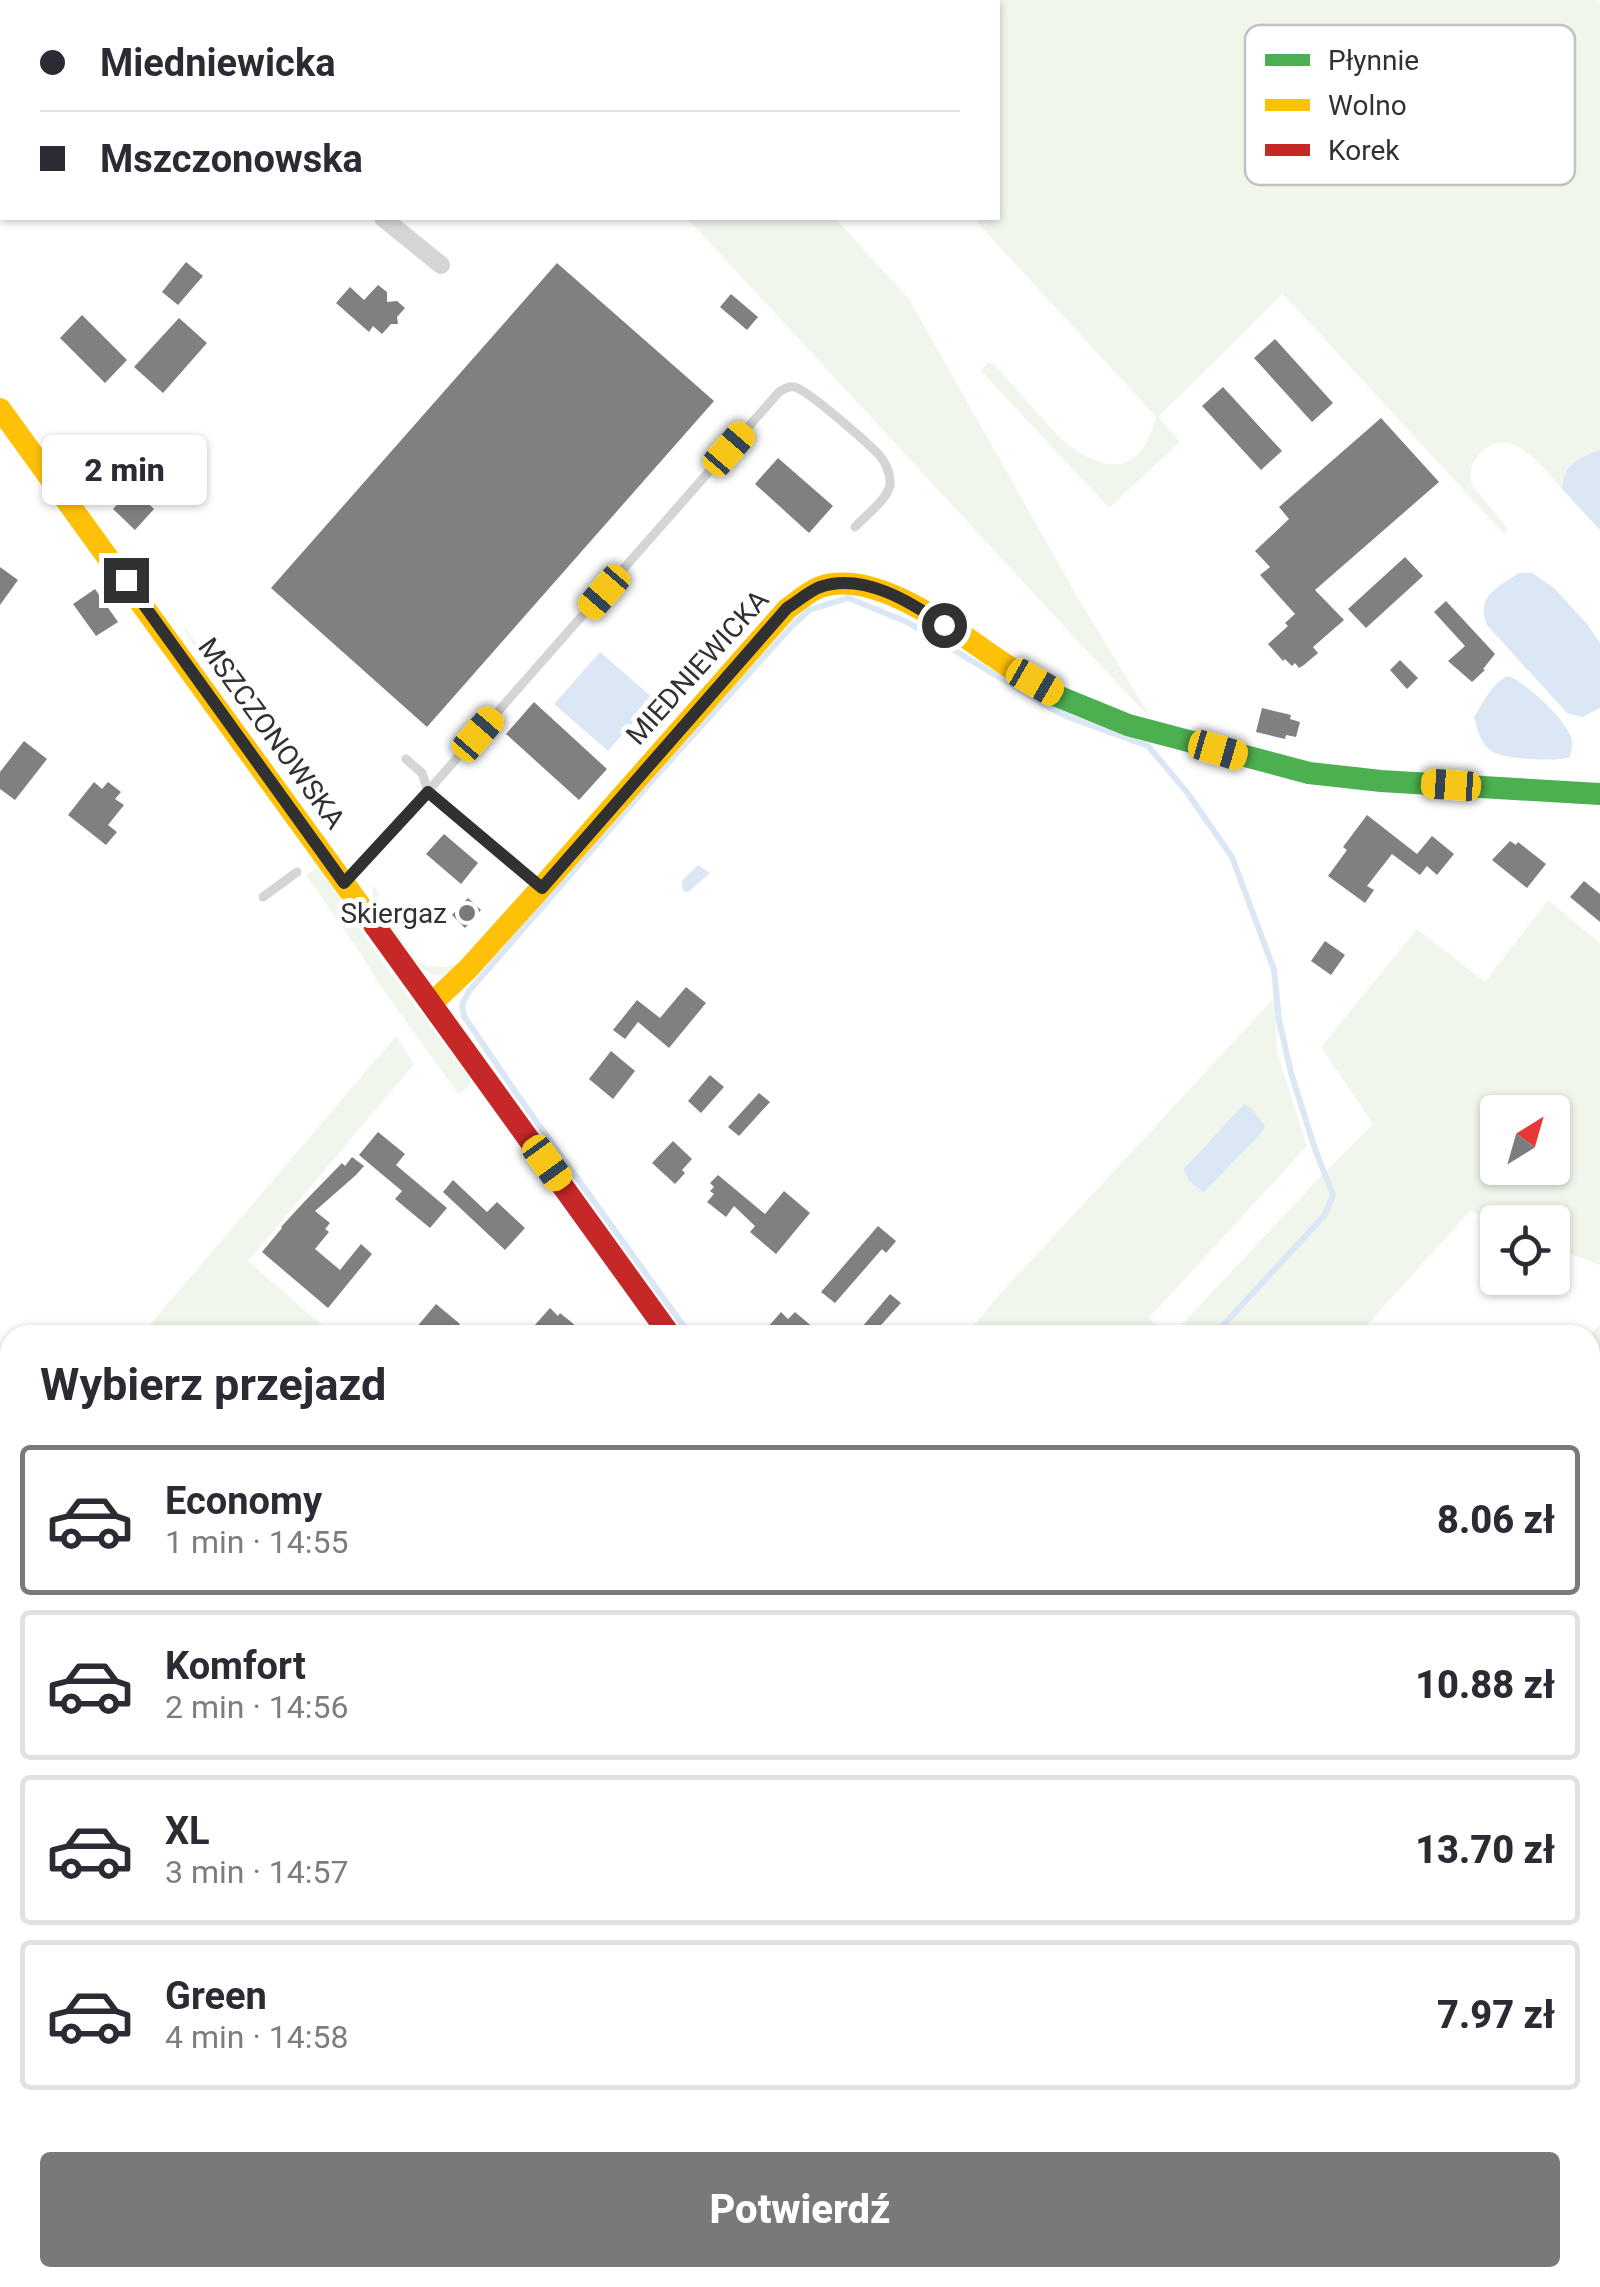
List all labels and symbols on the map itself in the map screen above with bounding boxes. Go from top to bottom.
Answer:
legend [1245,25,1575,185]
text: Płynnie [1328,44,1419,77]
text: Wolno [1328,89,1407,122]
text: Korek [1328,134,1400,167]
car [698,417,760,481]
callout: 2 min [44,435,208,505]
route end [104,558,149,603]
car [573,560,635,624]
street label: MIEDNIEWICKA [619,583,775,751]
route start [922,603,967,648]
street label: MSZCZONOWSKA [191,631,352,835]
car [1002,654,1068,710]
car [447,702,509,766]
car [1185,727,1251,773]
car [1420,768,1482,802]
place label: Skiergaz [340,897,447,930]
marker: Skiergaz [456,902,478,924]
north arrow [1480,1095,1570,1185]
car [517,1130,577,1196]

